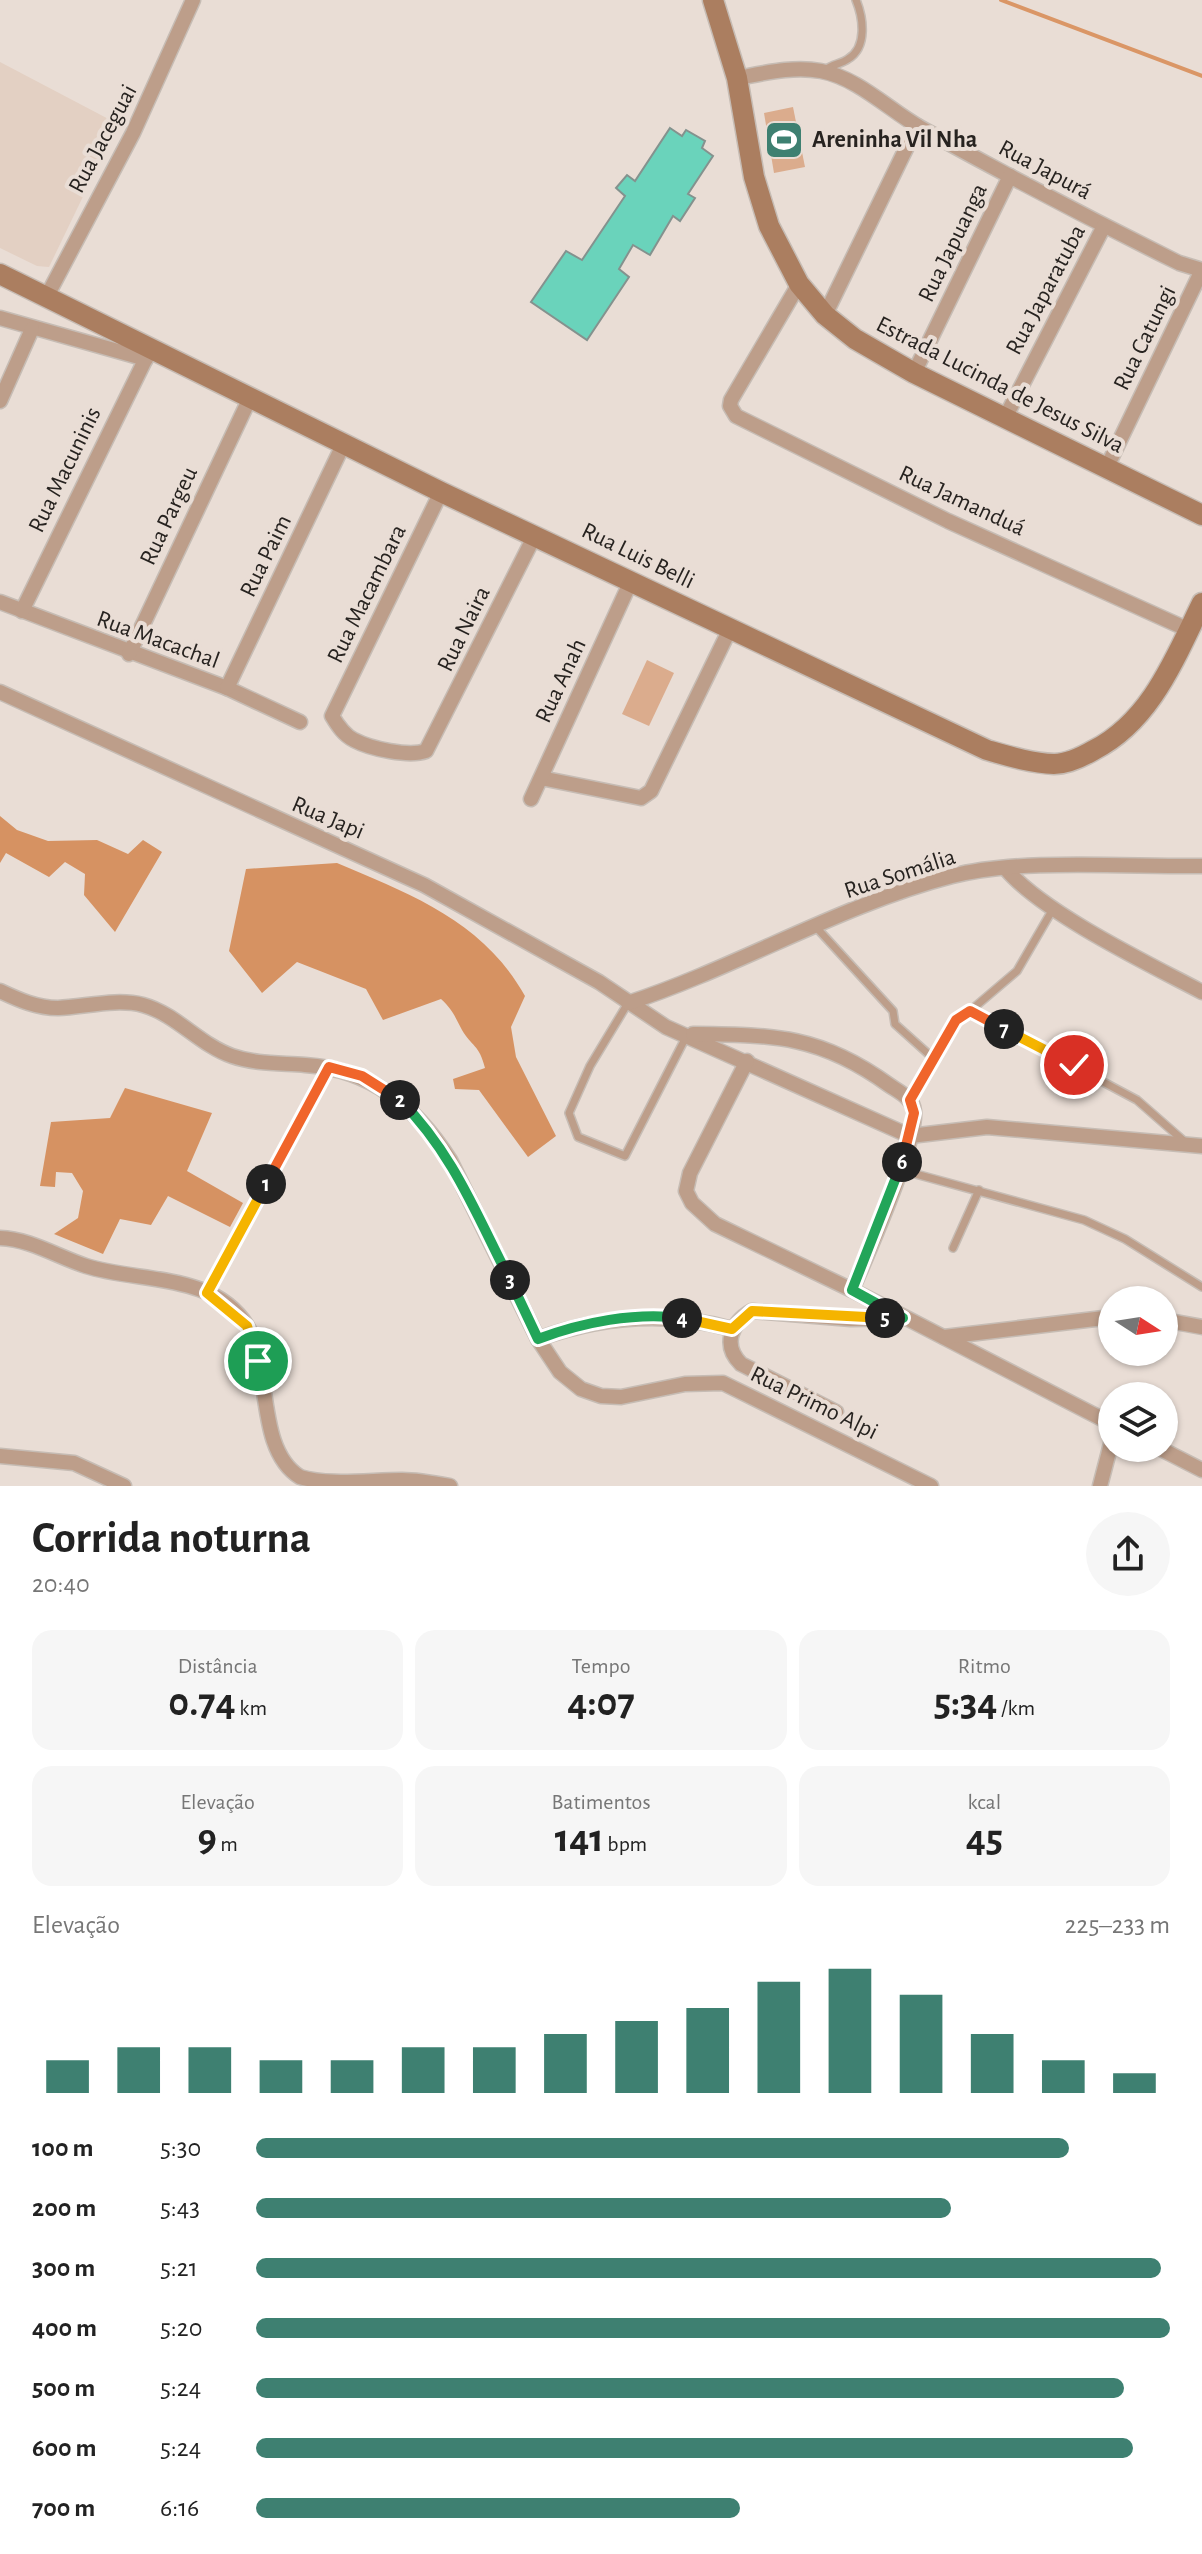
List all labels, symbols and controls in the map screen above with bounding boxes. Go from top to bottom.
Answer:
street label: Rua Jaceguai [64,81,142,197]
sports icon: Areninha Vil Nha [763,119,805,161]
place label: Areninha Vil Nha [812,128,977,152]
street label: Rua Japurá [995,136,1095,204]
street label: Rua Japuanga [914,180,992,306]
street label: Rua Japaratuba [1002,221,1090,359]
street label: Rua Catungi [1109,282,1181,394]
street label: Estrada Lucinda de Jesus Silva [872,312,1128,458]
street label: Rua Macuninis [24,403,106,537]
street label: Rua Jamanduá [895,461,1029,541]
street label: Rua Pargeu [136,463,202,569]
street label: Rua Paim [236,511,296,601]
street label: Rua Luis Belli [578,518,698,594]
street label: Rua Macambara [323,521,411,667]
street label: Rua Naira [433,583,495,675]
street label: Rua Macachal [93,607,223,673]
street label: Rua Anah [531,635,591,727]
street label: Rua Japi [288,792,368,844]
street label: Rua Somália [841,845,959,903]
pin: 7 [984,1009,1024,1049]
text: 7 [999,1018,1009,1040]
pin [1040,1031,1108,1099]
icon: check [1052,1043,1096,1087]
pin: 2 [380,1080,420,1120]
text: 2 [395,1089,405,1111]
pin: 6 [882,1142,922,1182]
text: 6 [897,1151,907,1173]
pin: 1 [246,1164,286,1204]
text: 1 [262,1173,270,1195]
pin: 3 [490,1260,530,1300]
text: 3 [505,1269,515,1291]
north arrow [1098,1286,1178,1366]
map controls [1098,1286,1178,1462]
pin: 4 [662,1298,702,1338]
pin: 5 [865,1298,905,1338]
text: 4 [676,1307,688,1329]
text: 5 [880,1307,890,1329]
pin [224,1327,292,1395]
icon: arrive [236,1339,280,1383]
street label: Rua Primo Alpi [746,1362,882,1444]
button: layers [1098,1382,1178,1462]
button: share [1086,1512,1170,1596]
text: Corrida noturna [32,1517,311,1561]
text: 20:40 [32,1571,90,1597]
text: Distância [178,1655,258,1677]
text: Tempo [571,1655,631,1677]
text: Ritmo [958,1655,1011,1677]
text: 0.74 [168,1683,236,1723]
text: 4:07 [567,1683,635,1723]
text: 5:34 [934,1683,997,1723]
text: km [236,1697,267,1719]
text: /km [997,1697,1035,1719]
text: Elevação [180,1791,255,1813]
text: Batimentos [551,1791,651,1813]
text: kcal [968,1791,1001,1813]
text: 9 [197,1819,217,1859]
text: 141 [555,1819,604,1859]
text: 45 [966,1819,1003,1859]
text: m [217,1833,238,1855]
text: bpm [604,1833,647,1855]
text: Elevação [32,1912,120,1938]
text: 225–233 m [1065,1912,1170,1938]
text: 100 m [32,2135,93,2161]
text: 5:30 [160,2135,201,2161]
text: 200 m [32,2195,96,2221]
text: 5:43 [160,2195,200,2221]
text: 300 m [32,2255,95,2281]
text: 5:21 [160,2255,198,2281]
text: 400 m [32,2315,97,2341]
text: 5:20 [160,2315,202,2341]
text: 500 m [32,2375,95,2401]
text: 5:24 [160,2375,201,2401]
text: 600 m [32,2435,97,2461]
text: 5:24 [160,2435,201,2461]
text: 700 m [32,2495,95,2521]
text: 6:16 [160,2495,199,2521]

